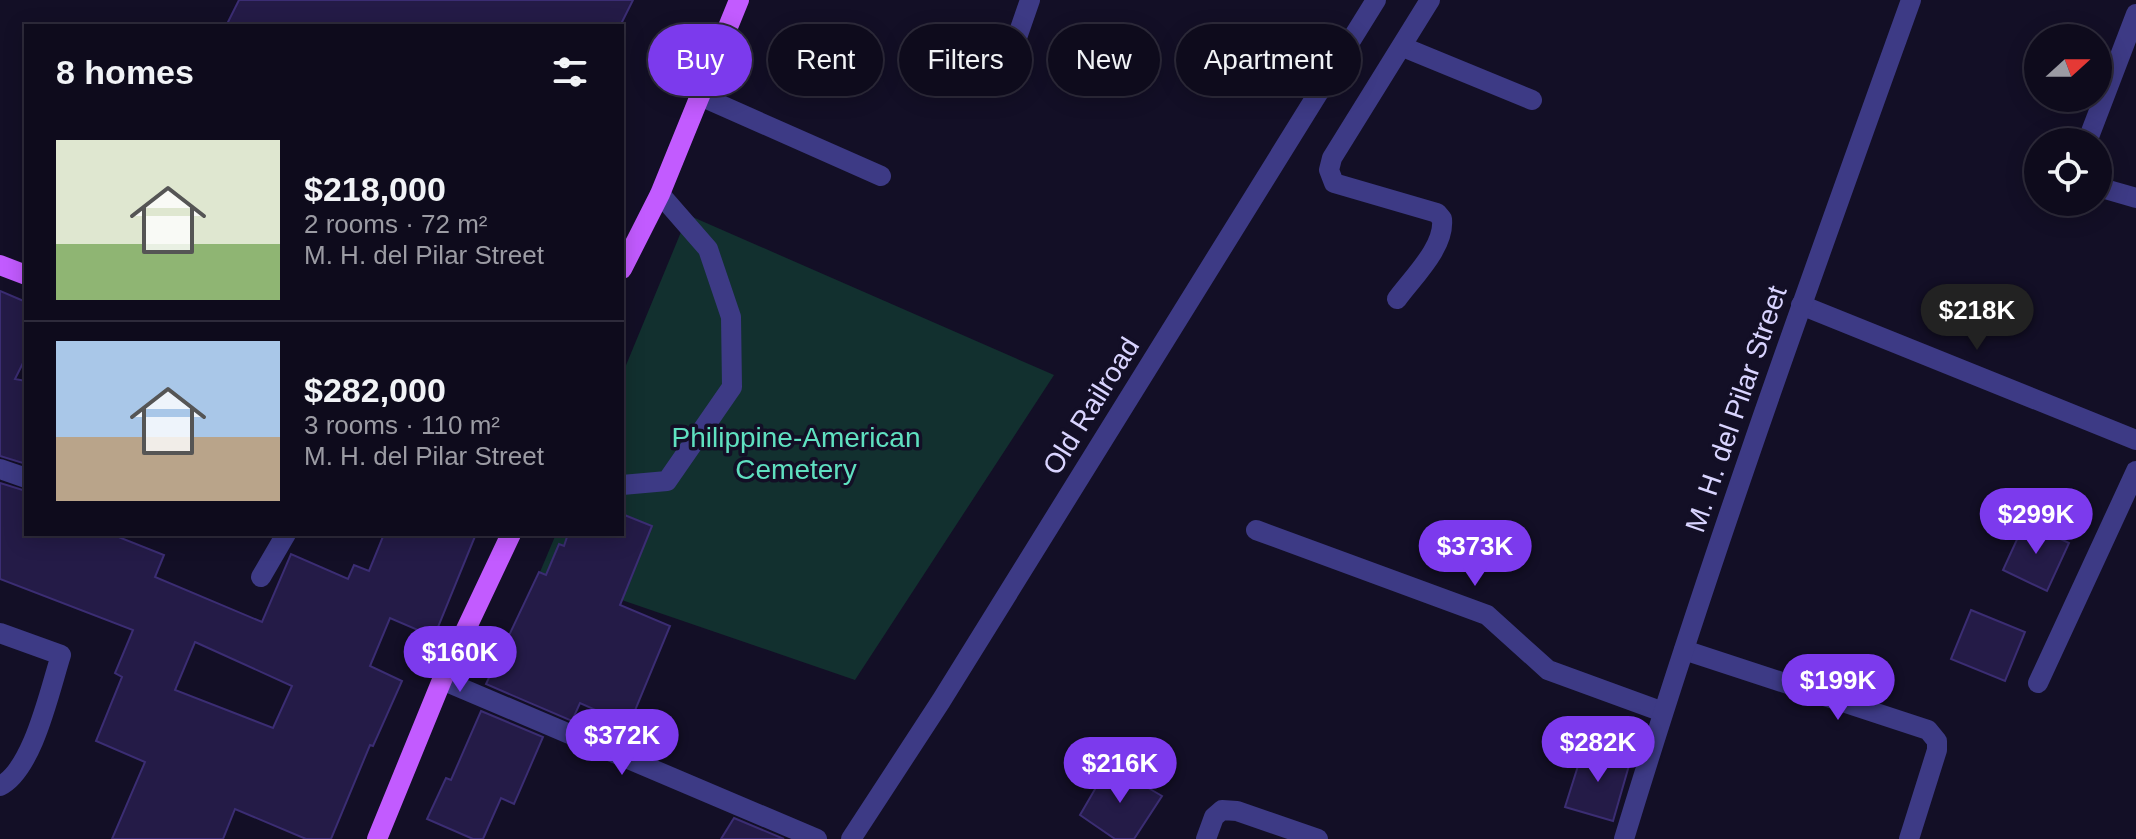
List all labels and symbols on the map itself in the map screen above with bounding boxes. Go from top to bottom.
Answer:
north arrow [2024,24,2112,112]
street label: M. H. del Pilar Street [1679,282,1793,536]
pin: $218K [1921,284,2033,352]
street label: Old Railroad [1037,332,1145,480]
park label: Philippine-American Cemetery [671,422,921,485]
pin: $299K [1980,488,2092,556]
pin: $373K [1419,520,1531,588]
pin: $160K [404,626,516,694]
pin: $199K [1782,654,1894,722]
pin: $372K [566,709,678,777]
pin: $282K [1542,716,1654,784]
pin: $216K [1064,737,1176,805]

